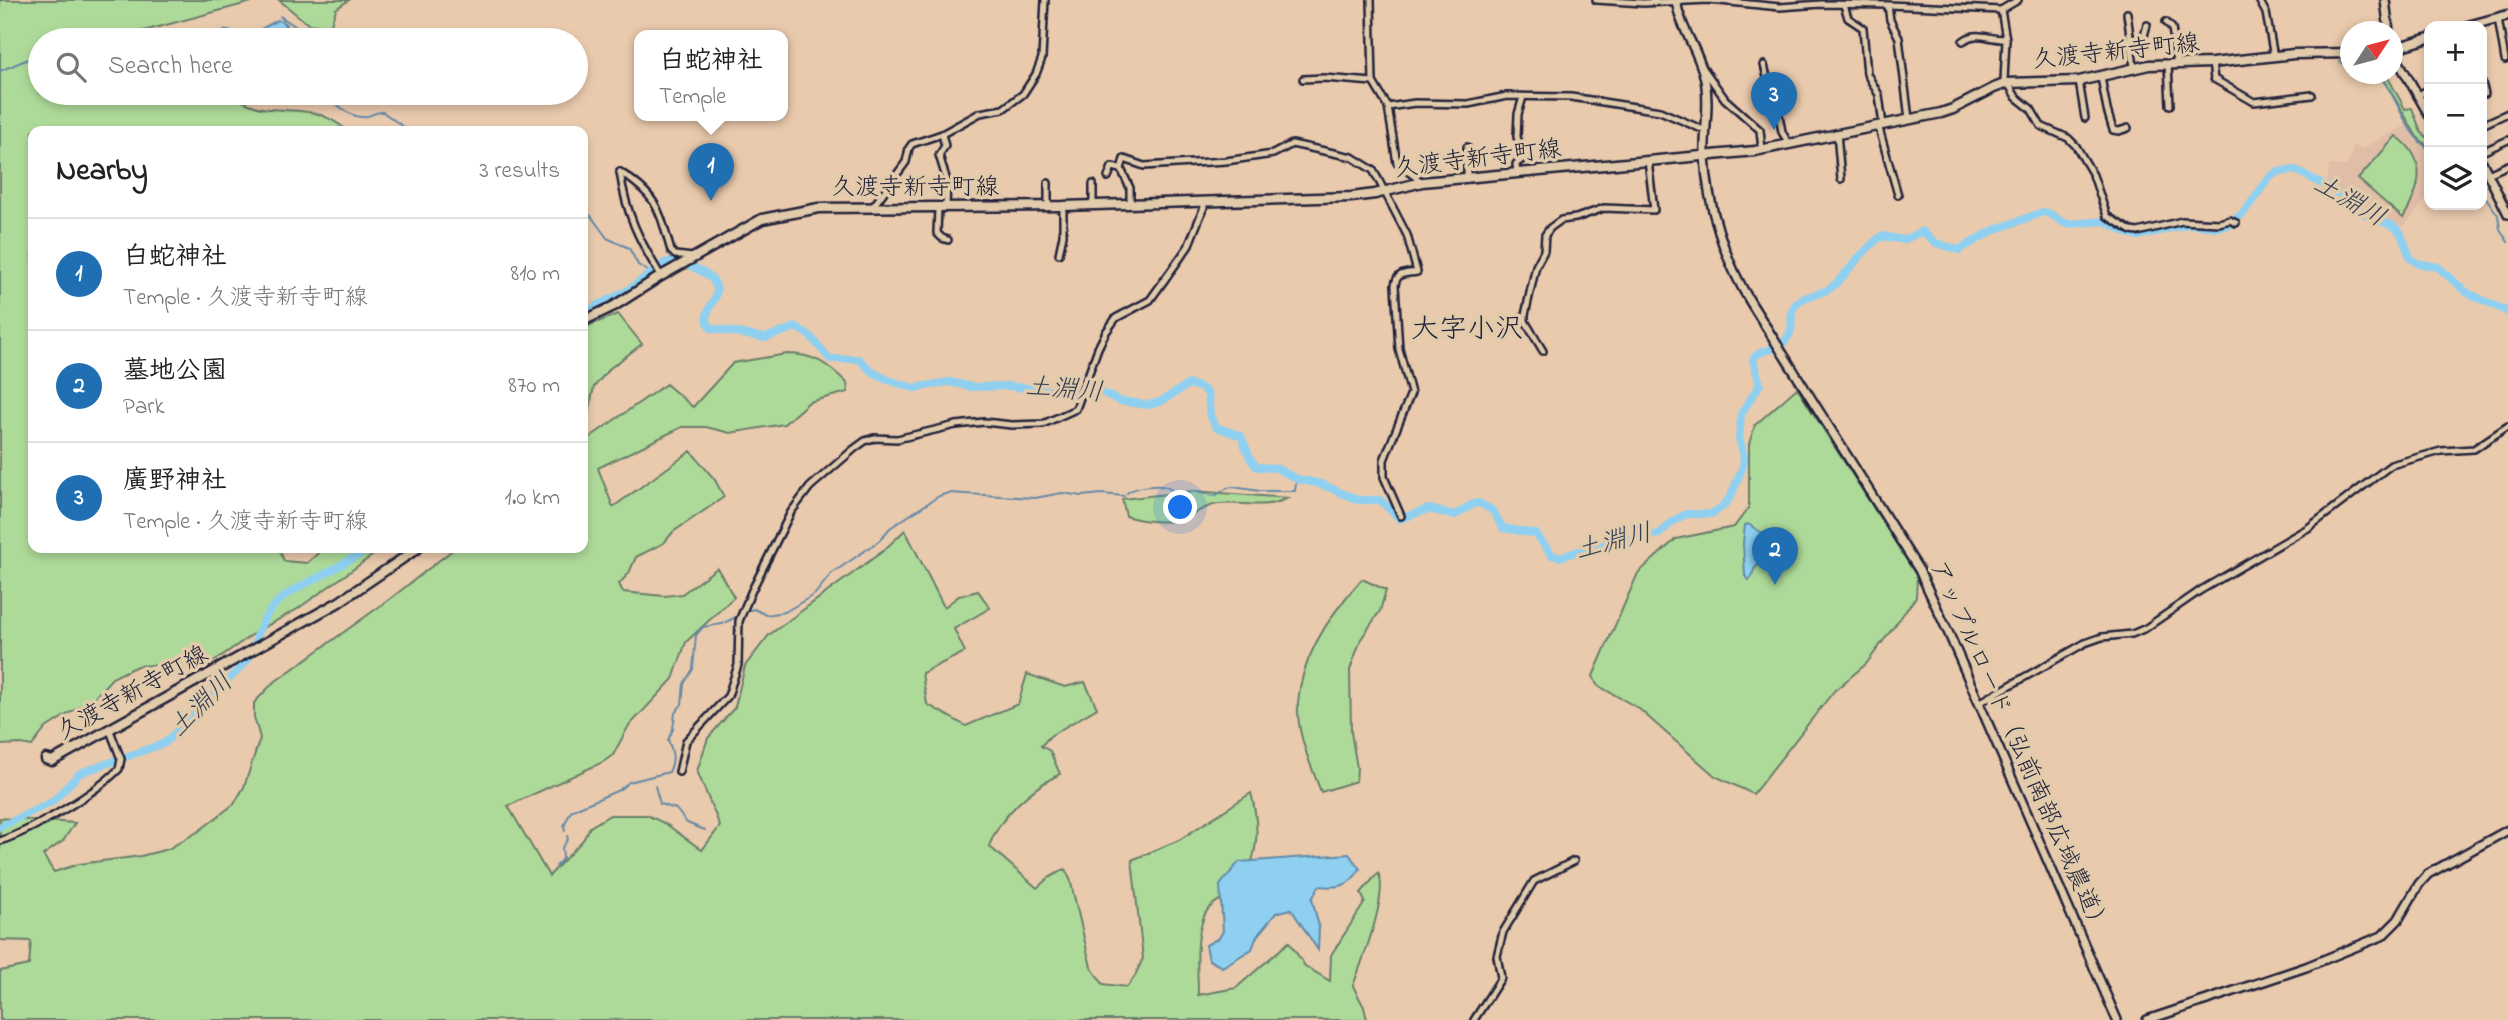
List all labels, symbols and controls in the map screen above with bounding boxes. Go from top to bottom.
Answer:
north arrow [2340,21,2403,84]
map controls [2424,21,2487,210]
button: + [2424,21,2487,84]
street label: 久渡寺新寺町線 [2031,27,2201,79]
search box [28,28,588,105]
popup [634,30,788,121]
text: 白蛇神社 [659,43,763,81]
icon: search [52,48,90,86]
text: Search here [108,48,233,86]
pin: 3 [1751,72,1797,130]
text: Temple [659,81,726,114]
button: − [2424,84,2487,147]
street label: 久渡寺新寺町線 [1392,132,1564,188]
pin: 1 [688,143,734,201]
button: layers [2424,147,2487,210]
text: Nearby [56,150,148,194]
text: 3 results [479,155,560,188]
water label: 土淵川 [2306,166,2392,238]
street label: 久渡寺新寺町線 [831,171,999,206]
text: 白蛇神社 [123,239,227,277]
text: 1 [75,258,83,291]
text: 810 m [511,258,560,291]
text: Temple · 久渡寺新寺町線 [123,282,368,315]
district label: 大字小沢 [1411,310,1523,351]
text: 墓地公園 [123,353,227,391]
water label: 土淵川 [1023,369,1105,413]
text: 2 [73,370,85,403]
text: 870 m [508,370,560,403]
text: Park [123,391,165,424]
text: 廣野神社 [123,463,227,501]
text: 3 [74,482,84,515]
text: 1.0 km [504,482,560,515]
your location [1163,490,1197,524]
text: Temple · 久渡寺新寺町線 [123,506,368,539]
water label: 土淵川 [1572,515,1656,571]
pin: 2 [1752,527,1798,585]
street label: アップルロード（弘前南部広域農道） [1919,555,2117,941]
street label: 久渡寺新寺町線 [51,638,215,750]
water label: 土淵川 [161,665,243,747]

